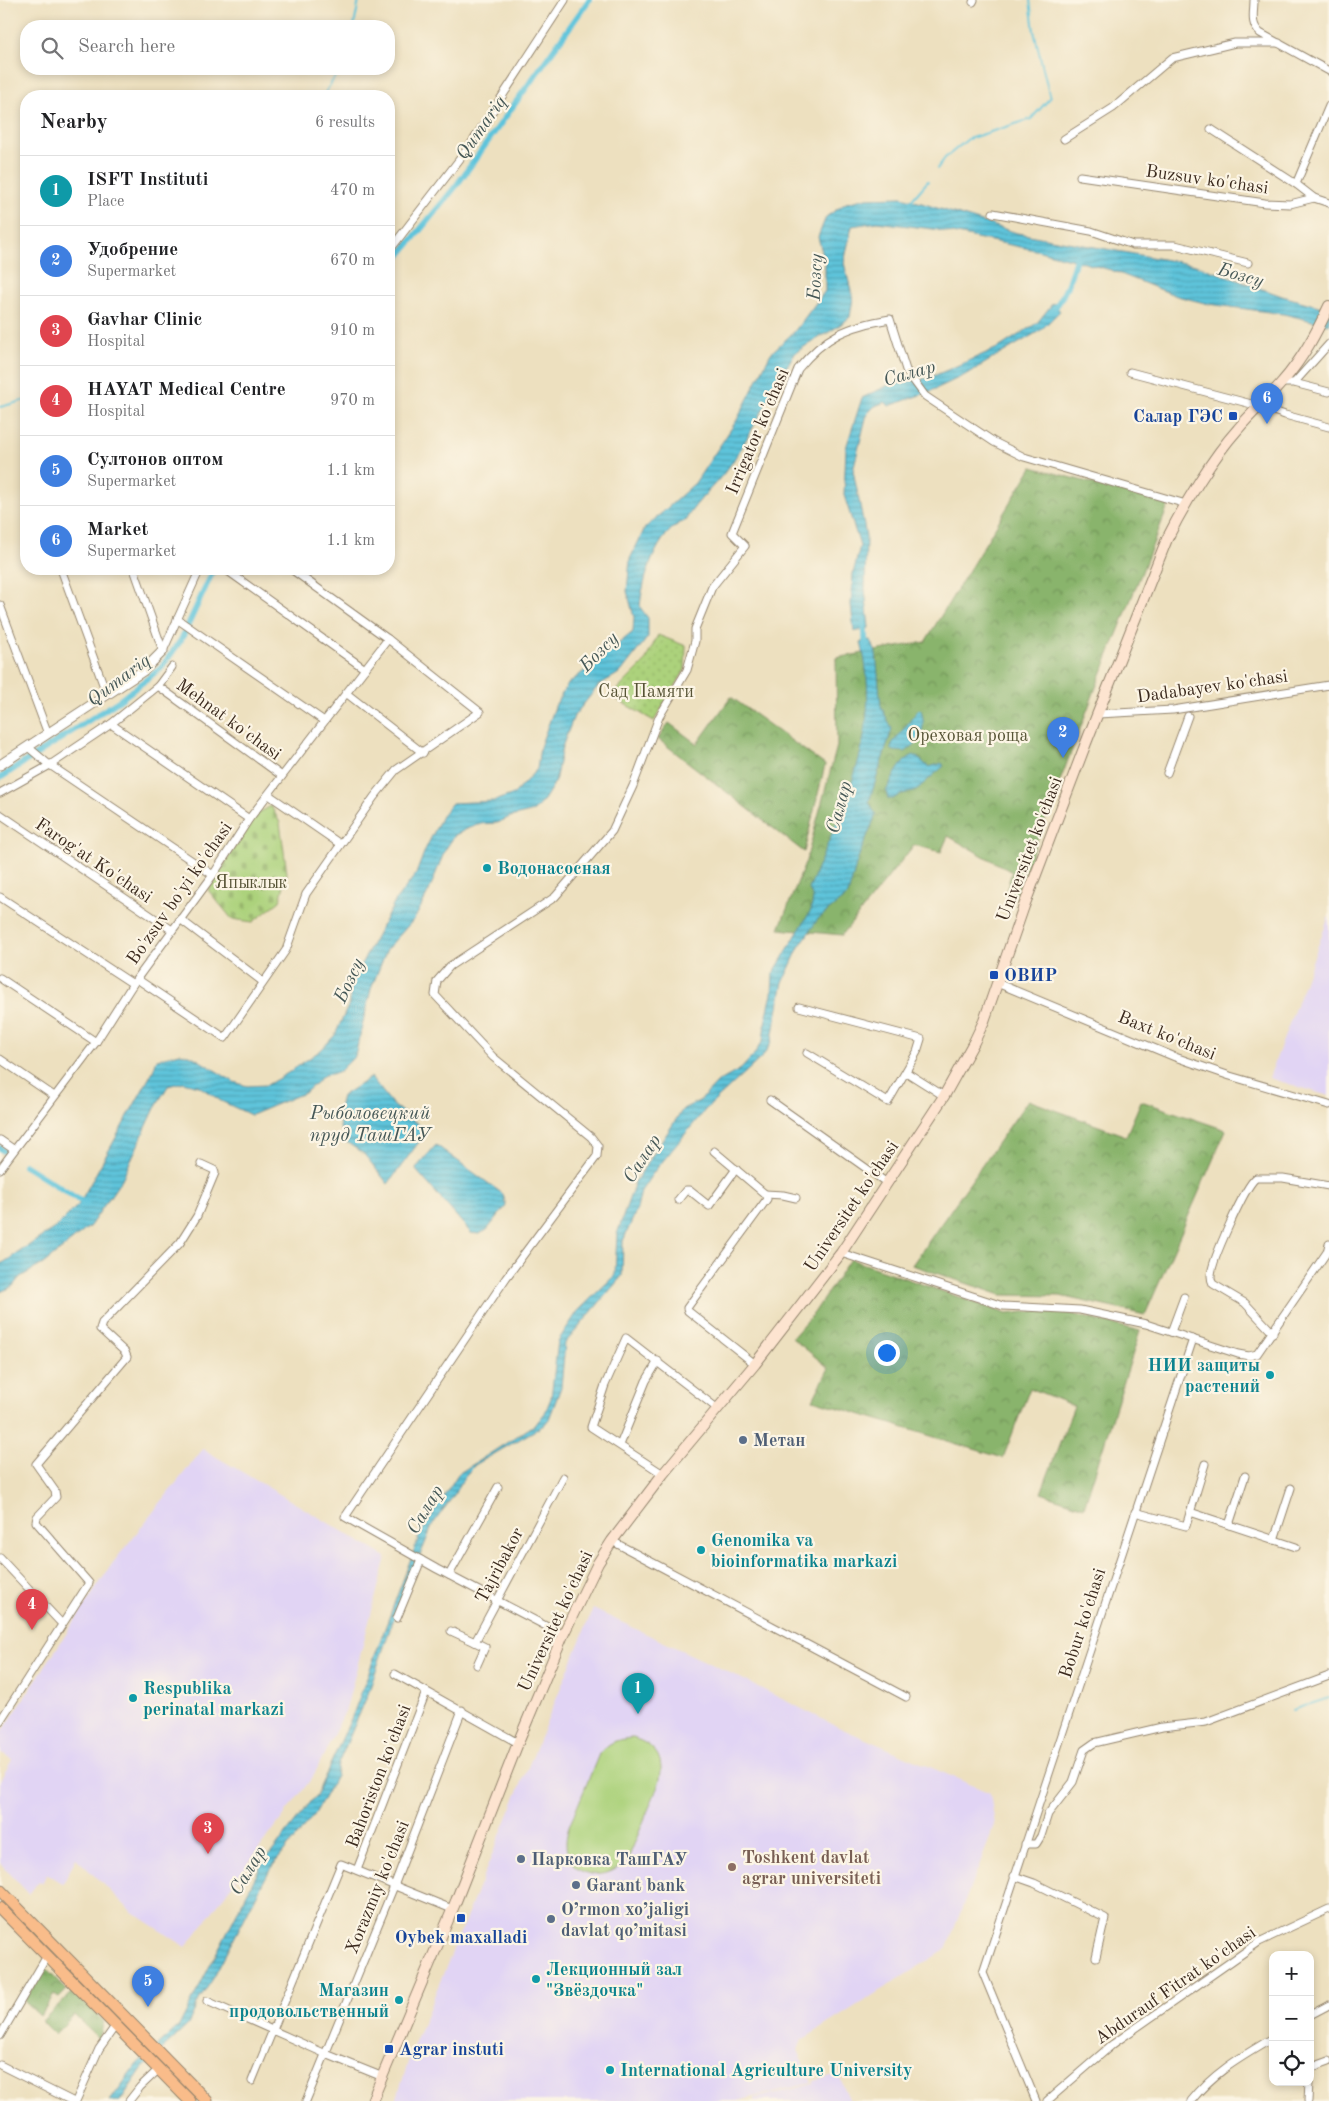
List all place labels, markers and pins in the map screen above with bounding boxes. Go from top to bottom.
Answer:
pin: 6 [1251,383,1283,424]
place label: Салар ГЭС [1133,408,1223,426]
marker: Салар ГЭС [1227,410,1239,422]
pin: 2 [1047,717,1079,758]
place label: Водонасосная [497,860,611,878]
marker: Водонасосная [481,862,493,874]
place label: ОВИР [1004,967,1057,985]
marker: ОВИР [988,969,1000,981]
place label: НИИ защиты растений [1147,1357,1260,1396]
marker: НИИ защиты растений [1264,1369,1276,1381]
place label: Метан [753,1432,806,1450]
marker: Метан [737,1434,749,1446]
place label: Genomika va bioinformatika markazi [711,1532,897,1571]
marker: Genomika va bioinformatika markazi [695,1544,707,1556]
pin: 4 [16,1589,48,1630]
pin: 1 [622,1673,654,1714]
place label: Respublika perinatal markazi [143,1680,284,1719]
marker: Respublika perinatal markazi [127,1692,139,1704]
pin: 3 [192,1813,224,1854]
place label: Toshkent davlat agrar universiteti [742,1849,881,1888]
place label: Парковка ТашГАУ [531,1851,688,1869]
marker: Парковка ТашГАУ [515,1853,527,1865]
marker: Toshkent davlat agrar universiteti [726,1861,738,1873]
place label: Garant bank [586,1877,685,1895]
marker: Garant bank [570,1879,582,1891]
place label: O’rmon xo’jaligi davlat qo’mitasi [561,1901,689,1940]
marker: Oybek maxalladi [455,1912,467,1924]
marker: O’rmon xo’jaligi davlat qo’mitasi [545,1913,557,1925]
place label: Oybek maxalladi [395,1929,527,1947]
place label: Лекционный зал "Звёздочка" [546,1961,682,2000]
pin: 5 [132,1966,164,2007]
marker: Лекционный зал "Звёздочка" [530,1973,542,1985]
place label: Магазин продовольственный [229,1982,389,2021]
marker: Магазин продовольственный [393,1994,405,2006]
place label: Agrar instuti [399,2041,504,2059]
marker: Agrar instuti [383,2043,395,2055]
place label: International Agriculture University [620,2062,913,2080]
marker: International Agriculture University [604,2064,616,2076]

